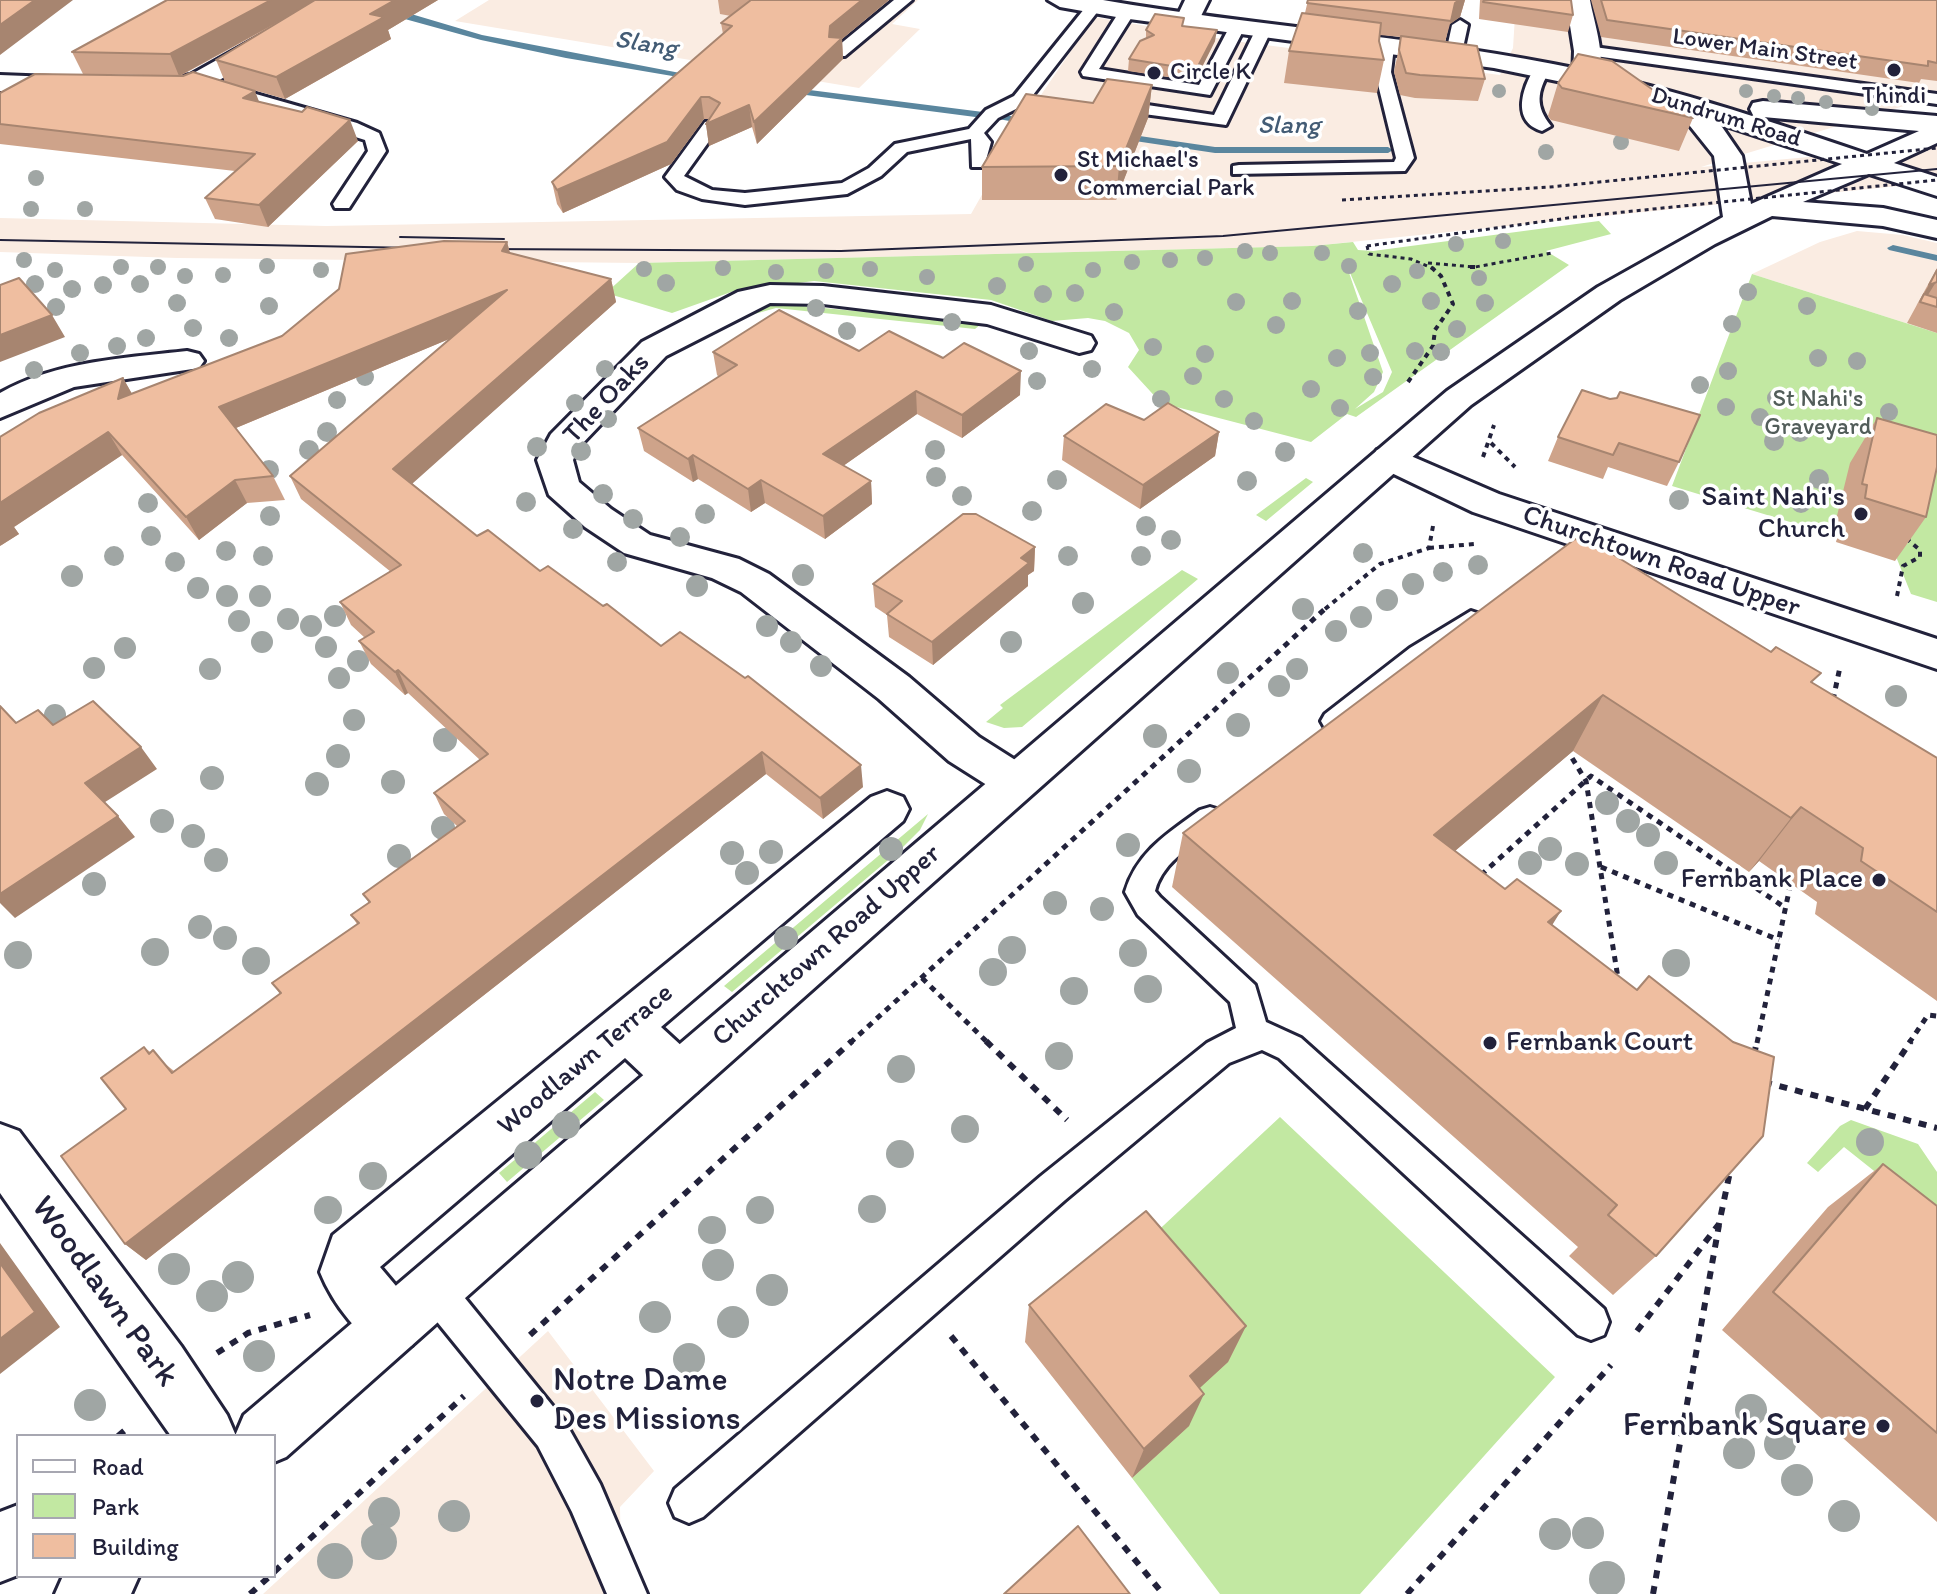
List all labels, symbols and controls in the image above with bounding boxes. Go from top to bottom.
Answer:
street label: Lower Main Street [1671,23,1859,77]
water label: Slang [613,25,679,65]
place label: Circle K [1170,59,1251,87]
marker: Thindi [1885,61,1903,79]
marker: Circle K [1145,64,1163,82]
street label: Dundrum Road [1647,82,1805,154]
place label: Thindi [1862,83,1926,111]
water label: Slang [1258,110,1320,142]
place label: St Michael's Commercial Park [1077,147,1254,203]
marker: St Michael's Commercial Park [1052,166,1070,184]
street label: The Oaks [557,347,657,451]
park label: St Nahi's Graveyard [1764,386,1872,442]
place label: Saint Nahi's Church [1702,481,1845,547]
street label: Churchtown Road Upper [1518,499,1804,625]
marker: Saint Nahi's Church [1852,505,1870,523]
street label: Churchtown Road Upper [706,838,948,1054]
place label: Fernbank Place [1681,863,1863,897]
marker: Fernbank Place [1870,871,1888,889]
street label: Woodlawn Terrace [491,977,681,1143]
place label: Fernbank Court [1506,1026,1693,1060]
marker: Fernbank Court [1481,1034,1499,1052]
street label: Woodlawn Park [21,1189,187,1395]
place label: Notre Dame Des Missions [553,1361,741,1440]
marker: Notre Dame Des Missions [528,1392,546,1410]
place label: Fernbank Square [1623,1406,1867,1446]
marker: Fernbank Square [1874,1417,1892,1435]
legend [16,1434,276,1578]
text: Road [92,1452,144,1481]
text: Park [92,1492,139,1521]
text: Building [92,1532,179,1561]

